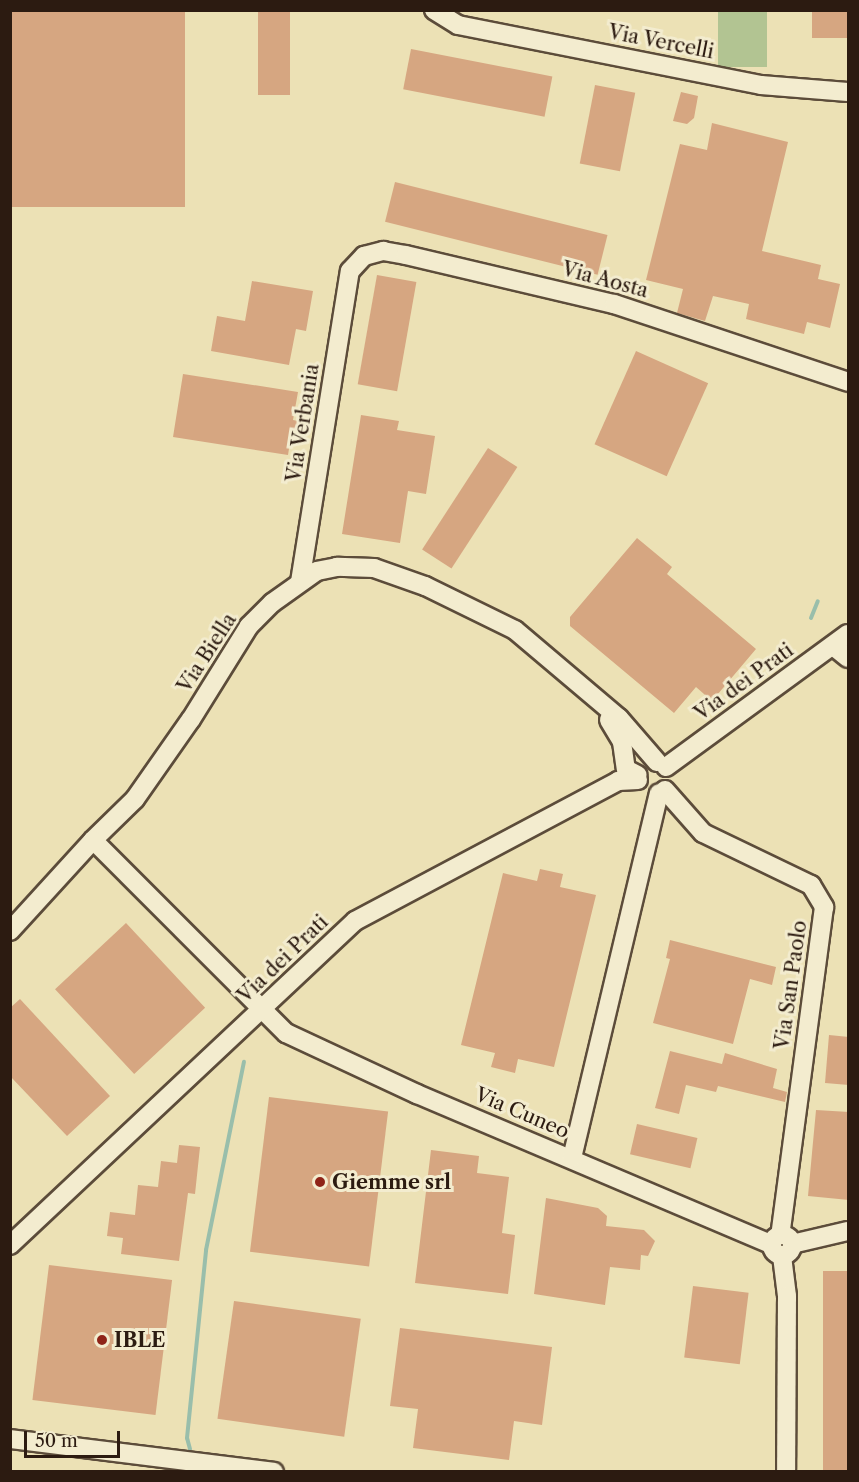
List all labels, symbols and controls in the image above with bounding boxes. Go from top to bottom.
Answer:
street label: Via Vercelli [606,20,716,64]
street label: Via Aosta [559,257,651,303]
street label: Via Verbania [282,362,324,484]
street label: Via Biella [172,609,242,697]
street label: Via dei Prati [690,638,798,726]
street label: Via dei Prati [233,910,333,1008]
street label: Via San Paolo [770,919,812,1051]
street label: Via Cuneo [471,1082,573,1144]
place label: Giemme srl [332,1170,451,1194]
marker: Giemme srl [313,1175,327,1189]
place label: IBLE [114,1328,165,1352]
marker: IBLE [95,1333,109,1347]
scale bar [27,1419,123,1457]
text: 50 m [35,1430,78,1452]

